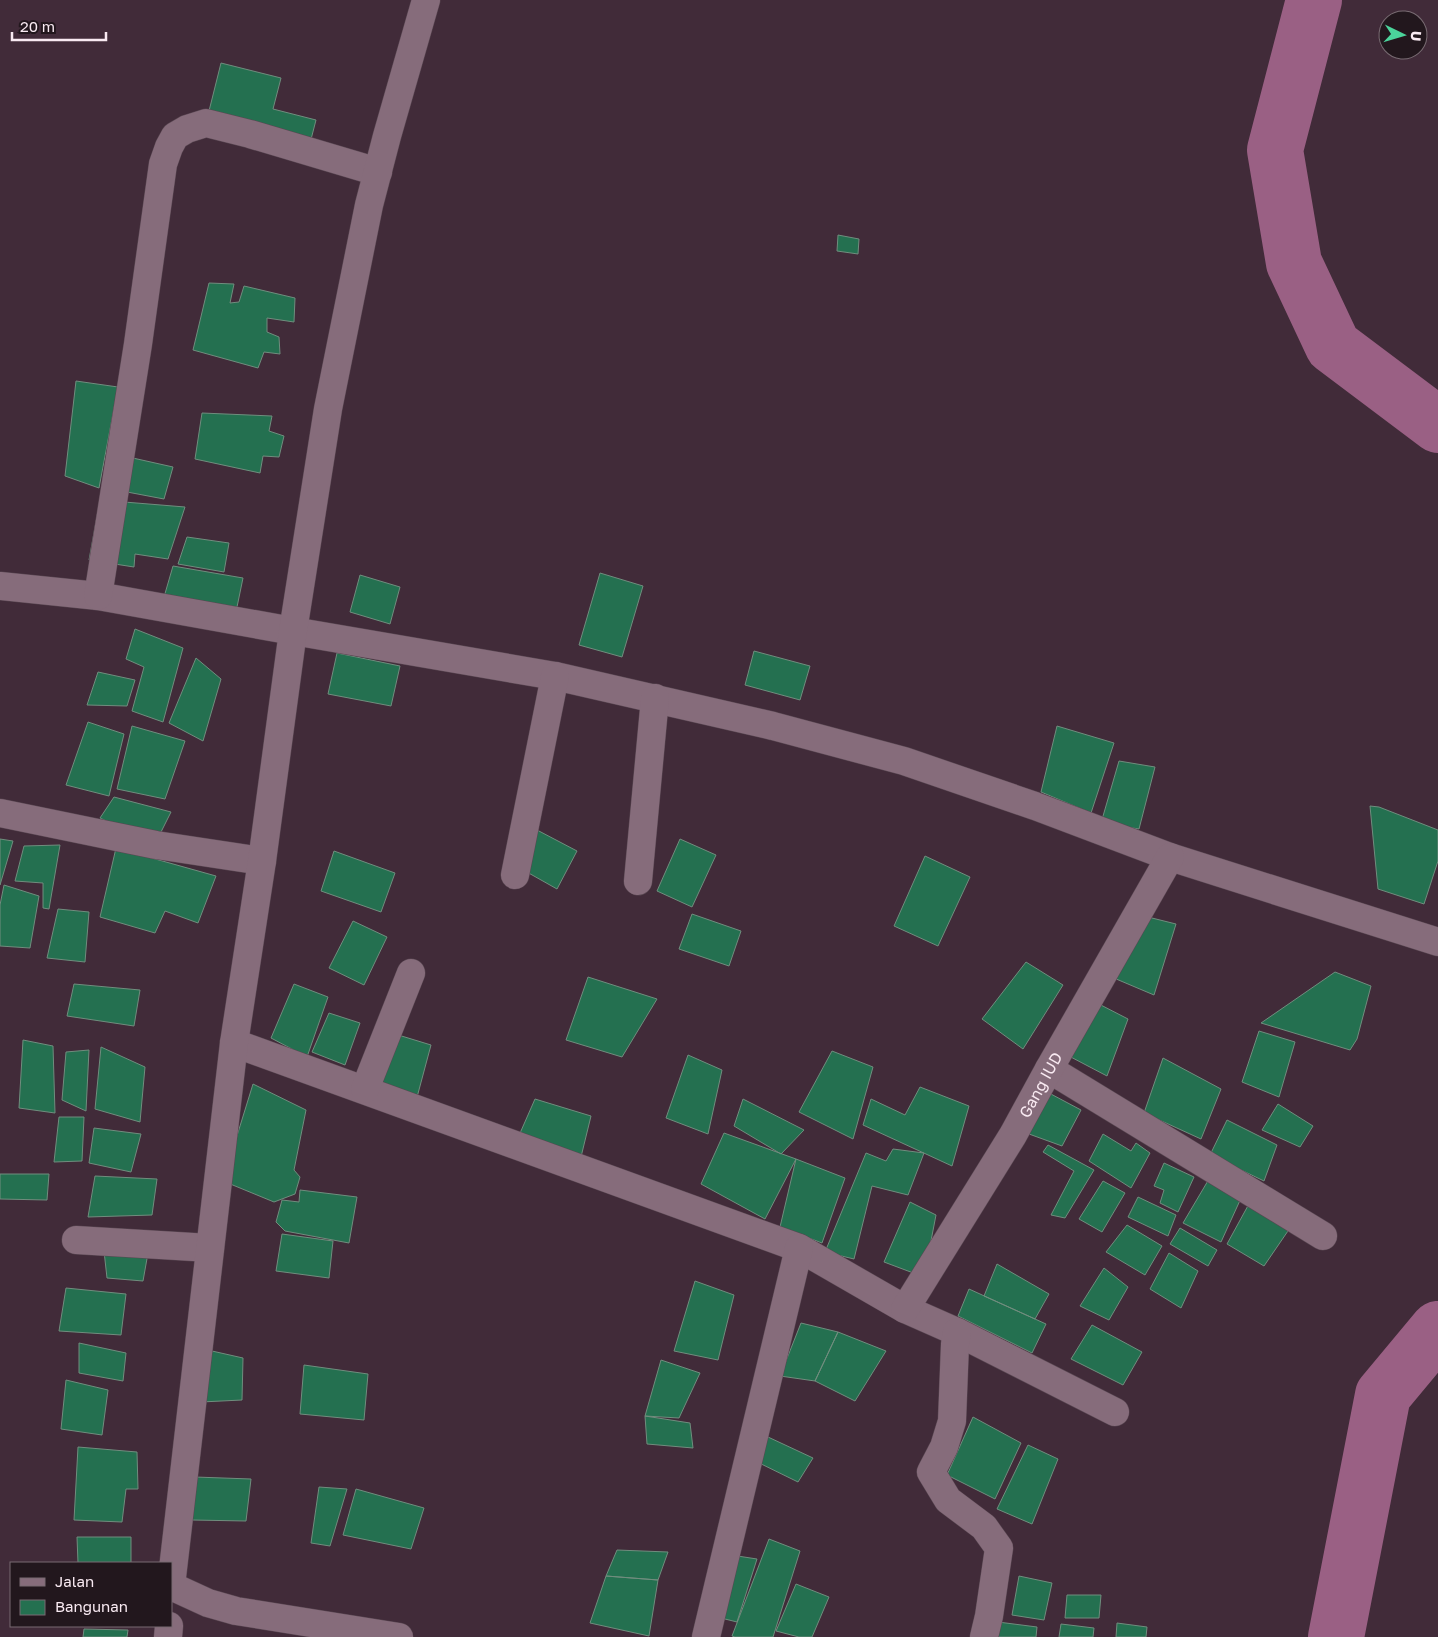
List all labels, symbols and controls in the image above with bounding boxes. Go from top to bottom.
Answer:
scale bar [12,10,106,42]
north arrow [1378,10,1428,60]
text: 20 m [20,17,55,35]
text: U [1408,30,1425,42]
street label: Gang IUD [1014,1048,1067,1121]
legend [10,1562,172,1627]
text: Jalan [55,1572,94,1590]
text: Bangunan [55,1597,128,1615]

